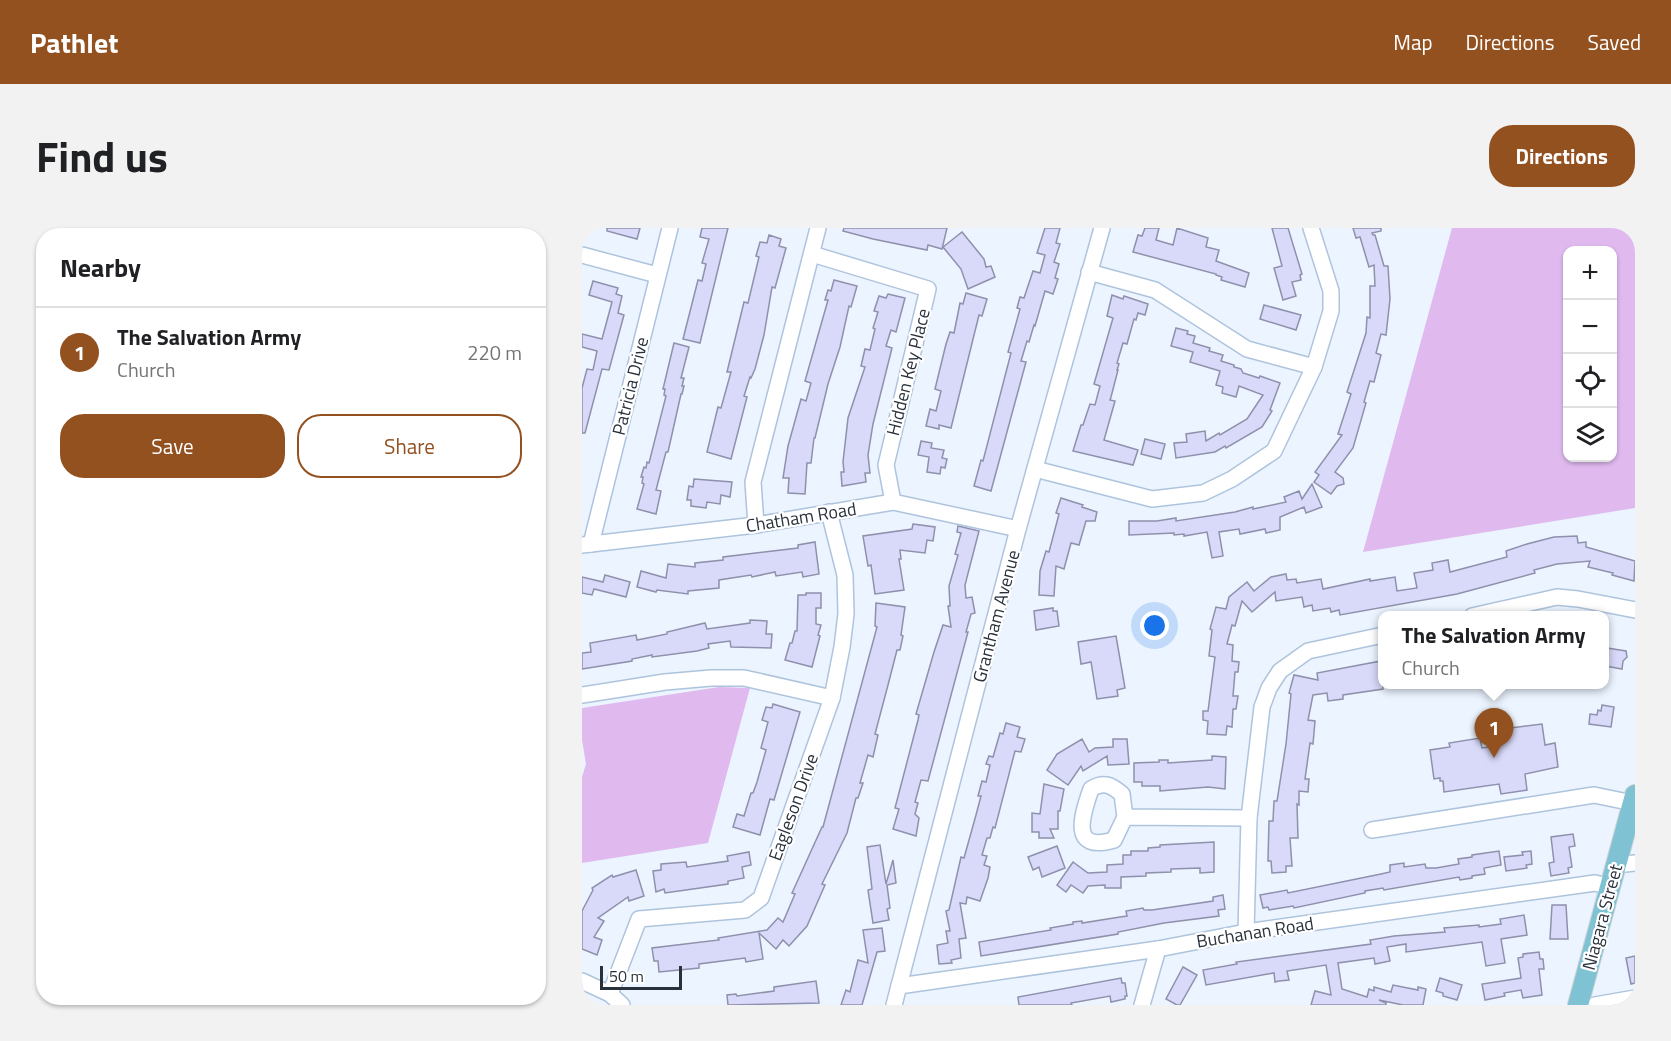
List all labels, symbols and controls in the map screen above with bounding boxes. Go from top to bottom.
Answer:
text: Pathlet [30,21,118,64]
text: Map [1393,26,1433,58]
text: Directions [1466,26,1555,58]
text: Saved [1588,26,1641,58]
text: Find us [36,124,168,188]
button: Directions [1489,125,1635,187]
map controls [1563,246,1617,462]
button: + [1563,246,1617,300]
text: Nearby [60,248,141,287]
button: − [1563,300,1617,354]
street label: Hidden Key Place [879,306,937,438]
text: The Salvation Army [117,320,301,354]
street label: Patricia Drive [605,334,655,438]
text: 1 [74,337,85,368]
text: 220 m [467,337,522,368]
text: Church [117,354,175,385]
button: locate [1563,354,1617,408]
button: layers [1563,408,1617,462]
button: Save [60,414,285,478]
button: Share [297,414,522,478]
street label: Chatham Road [744,495,858,539]
street label: Grantham Avenue [965,547,1027,685]
your location [1140,611,1169,640]
popup [1378,611,1609,689]
text: The Salvation Army [1401,618,1586,652]
text: Church [1401,652,1460,683]
pin: 1 [1474,708,1514,758]
street label: Eagleson Drive [761,750,825,864]
street label: Niagara Street [1575,860,1629,973]
street label: Buchanan Road [1194,909,1316,955]
scale bar [600,963,682,990]
text: 50 m [609,964,644,988]

